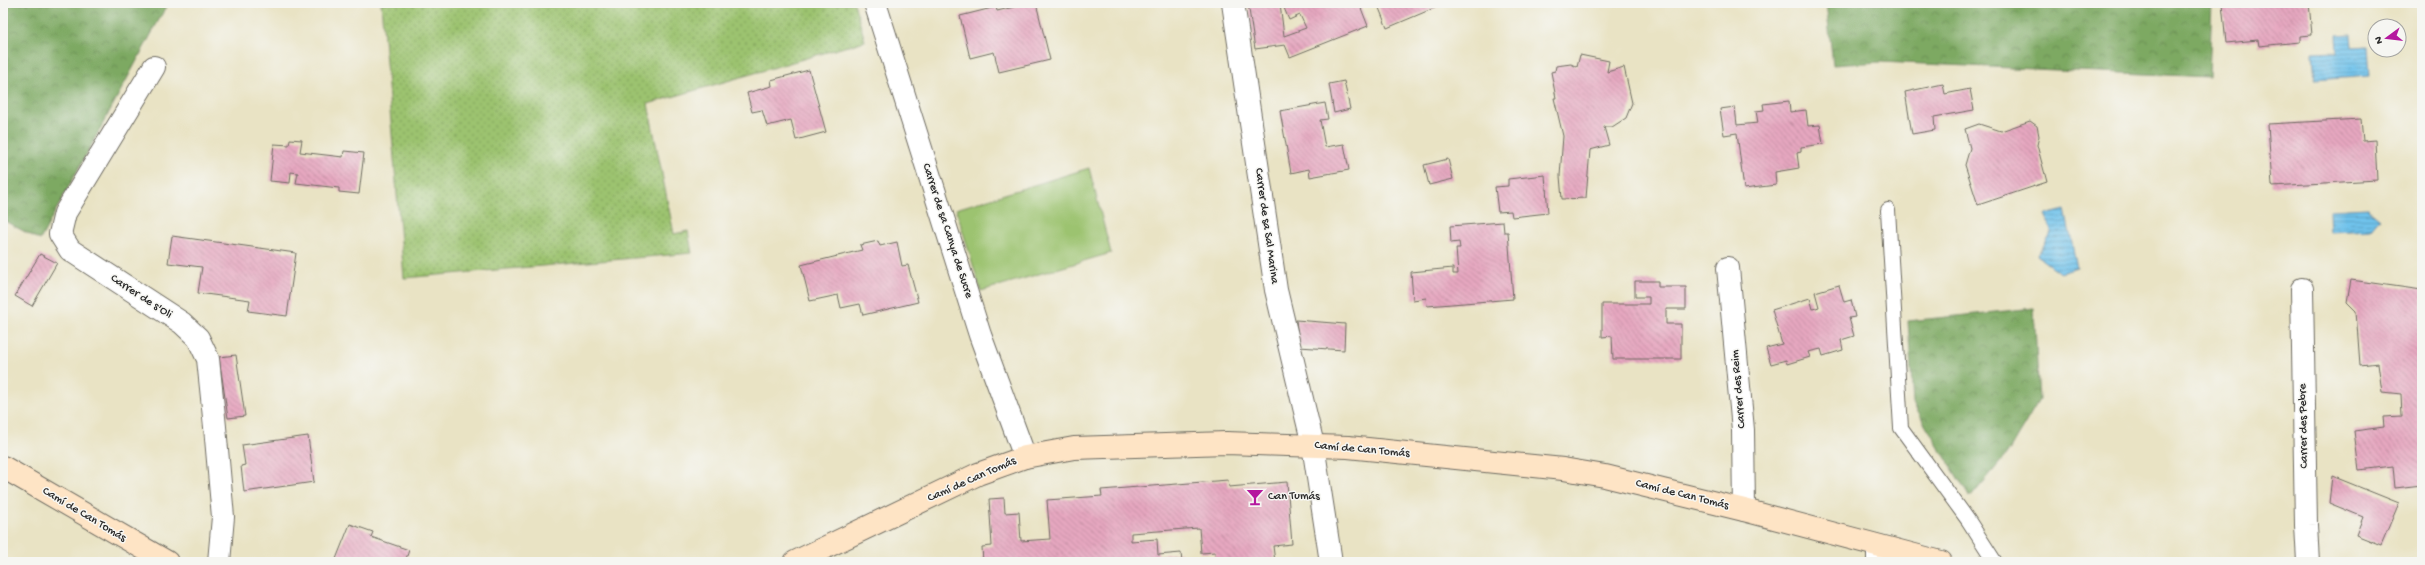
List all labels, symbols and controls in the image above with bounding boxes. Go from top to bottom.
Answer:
north arrow [2367,18,2407,58]
text: N [2373,35,2386,45]
street label: Carrer de sa Canya de Sucre [919,162,976,301]
street label: Carrer de sa Sal Marina [1251,167,1281,285]
street label: Carrer de s'Oli [107,272,175,322]
street label: Carrer des Reim [1729,349,1749,429]
street label: Carrer des Pebre [2296,383,2312,469]
street label: Camí de Can Tomás [1314,439,1411,461]
street label: Camí de Can Tomás [926,454,1019,506]
street label: Camí de Can Tomás [1634,477,1731,513]
street label: Camí de Can Tomás [40,484,129,546]
bar icon: Can Tumás [1245,487,1265,507]
place label: Can Tumás [1268,490,1320,504]

